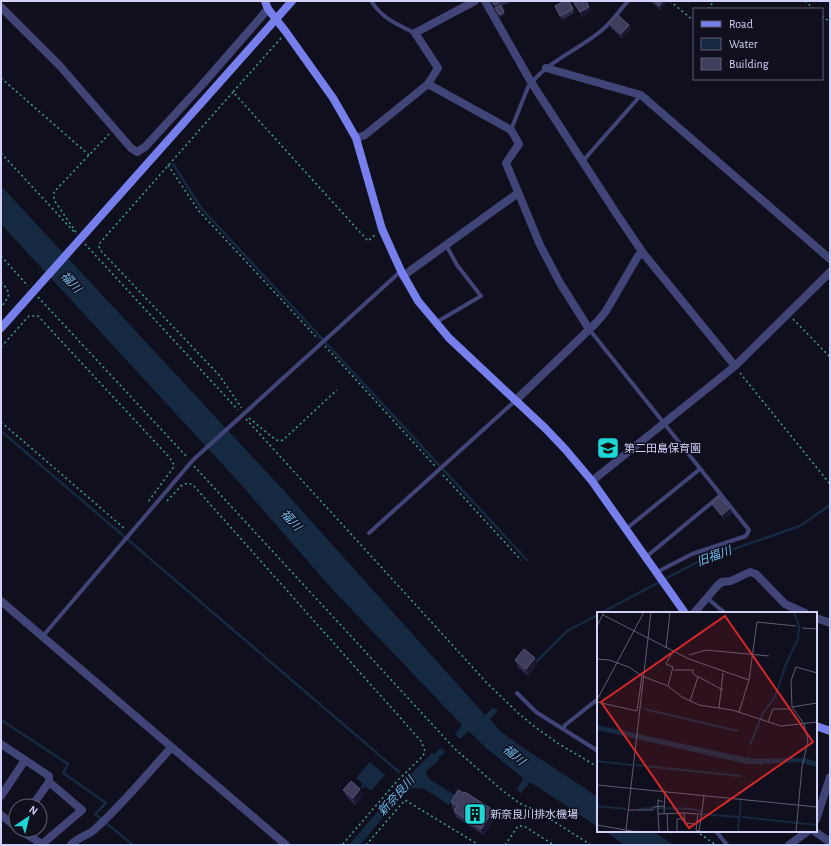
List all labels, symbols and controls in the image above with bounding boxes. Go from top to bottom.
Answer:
legend [693,8,823,80]
text: Road [729,18,753,30]
text: Water [729,38,758,50]
text: Building [729,58,769,70]
water label: 福川 [58,268,86,296]
school or university icon: 第二田島保育園 [595,435,621,461]
place label: 第二田島保育園 [624,442,701,454]
water label: 福川 [278,506,306,534]
water label: 旧福川 [695,543,735,568]
inset map [597,612,817,832]
water label: 福川 [501,742,529,769]
water label: 新奈良川 [375,772,418,818]
north arrow [8,798,48,838]
building icon: 新奈良川排水機場 [462,801,488,827]
text: N [27,804,40,817]
place label: 新奈良川排水機場 [490,808,578,820]

